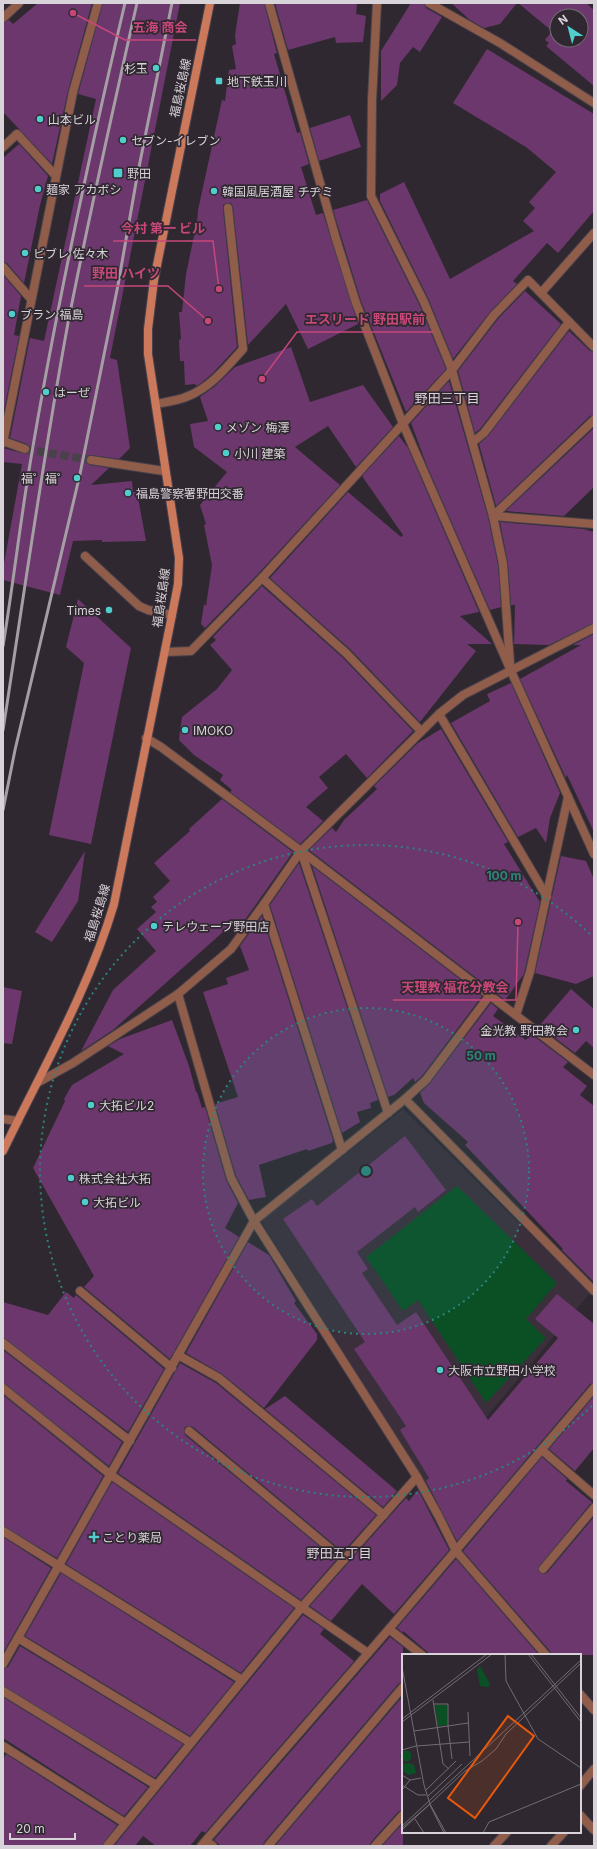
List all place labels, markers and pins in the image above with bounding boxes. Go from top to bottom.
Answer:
callout: 五海 商会 [125,15,196,40]
place label: 杉玉 [124,61,148,76]
marker: 杉玉 [151,63,161,73]
place label: 地下鉄玉川 [227,74,287,89]
marker: 地下鉄玉川 [214,76,224,86]
place label: 山本ビル [48,112,96,127]
marker: 山本ビル [35,114,45,124]
place label: セブン-イレブン [131,133,221,148]
marker: セブン-イレブン [118,135,128,145]
place label: 野田 [127,166,151,181]
marker: 野田 [112,167,124,179]
place label: 麺家 アカボシ [46,182,121,197]
marker: 麺家 アカボシ [33,184,43,194]
place label: 韓国風居酒屋 チヂミ [222,184,333,199]
marker: 韓国風居酒屋 チヂミ [209,186,219,196]
callout: 今村 第一 ビル [113,216,213,241]
place label: ビブレ 佐々木 [33,246,108,261]
marker: ビブレ 佐々木 [20,248,30,258]
callout: 野田 ハイツ [84,261,168,286]
place label: ブラン 福島 [20,307,83,322]
callout: エスリード 野田駅前 [297,307,433,332]
marker: ブラン 福島 [7,309,17,319]
place label: はーぜ [54,385,90,400]
marker: はーぜ [41,387,51,397]
place label: メゾン 梅澤 [226,420,289,435]
marker: メゾン 梅澤 [213,422,223,432]
place label: 小川 建築 [234,446,285,461]
marker: 小川 建築 [221,448,231,458]
place label: 福゜福゜ [21,471,69,486]
marker: 福゜福゜ [72,473,82,483]
place label: 福島警察署野田交番 [136,486,244,501]
marker: 福島警察署野田交番 [123,488,133,498]
place label: Times [67,603,101,618]
marker: Times [104,605,114,615]
place label: IMOKO [193,723,233,738]
marker: IMOKO [180,725,190,735]
place label: テレウェーブ野田店 [162,919,269,934]
marker: テレウェーブ野田店 [149,921,159,931]
callout: 天理教 福花分教会 [393,975,516,1000]
place label: 金光教 野田教会 [481,1023,568,1038]
marker: 金光教 野田教会 [571,1025,581,1035]
place label: 大拓ビル2 [99,1098,154,1113]
marker: 大拓ビル2 [86,1100,96,1110]
centre of rings [359,1164,373,1178]
place label: 株式会社大拓 [79,1171,151,1186]
marker: 株式会社大拓 [66,1173,76,1183]
place label: 大拓ビル [93,1195,141,1210]
marker: 大拓ビル [80,1197,90,1207]
place label: 大阪市立野田小学校 [448,1363,556,1378]
marker: 大阪市立野田小学校 [435,1365,445,1375]
place label: ことり薬局 [102,1530,162,1545]
marker: ことり薬局 [89,1532,99,1542]

